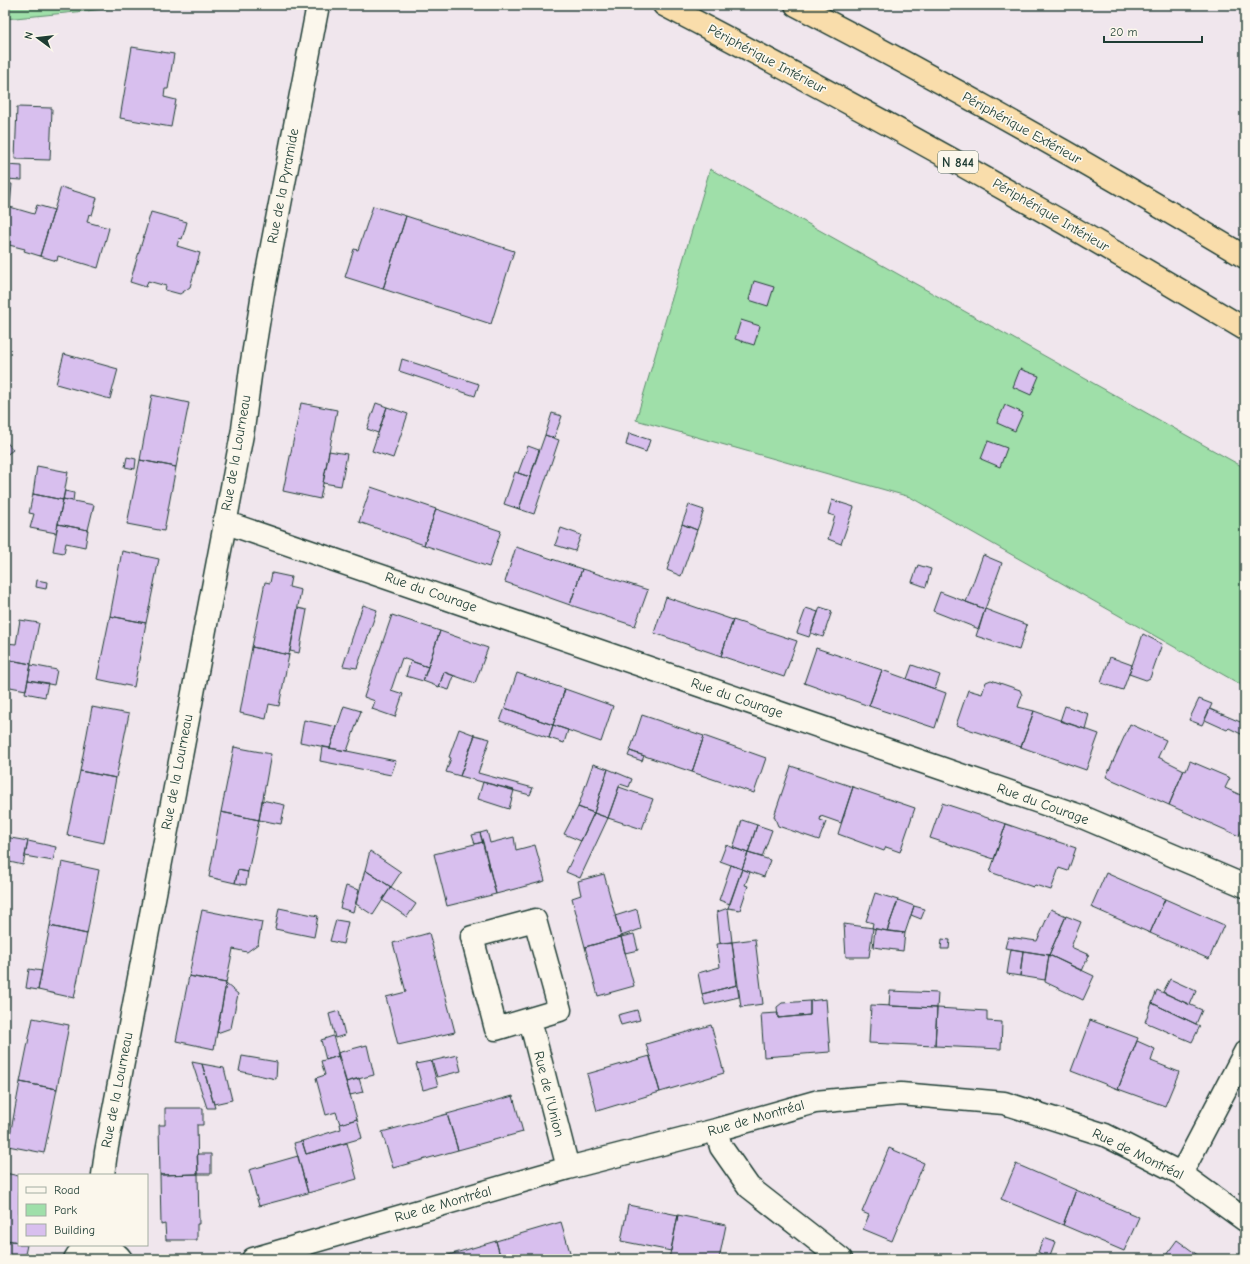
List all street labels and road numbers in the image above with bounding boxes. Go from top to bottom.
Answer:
street label: Périphérique Intérieur [705,20,830,98]
street label: Périphérique Extérieur [959,88,1085,168]
street label: Rue de la Pyramide [263,127,303,245]
road number: N 844 [938,151,978,173]
street label: Périphérique Intérieur [990,175,1113,256]
street label: Rue de la Lourneau [217,394,255,512]
street label: Rue du Courage [383,568,479,616]
street label: Rue du Courage [689,674,785,722]
street label: Rue de la Lourneau [157,713,197,831]
street label: Rue du Courage [995,780,1091,828]
street label: Rue de la Lourneau [97,1031,137,1149]
street label: Rue de l'Union [530,1049,568,1139]
street label: Rue de Montréal [706,1096,806,1140]
street label: Rue de Montréal [1090,1125,1186,1183]
street label: Rue de Montréal [393,1182,493,1226]

